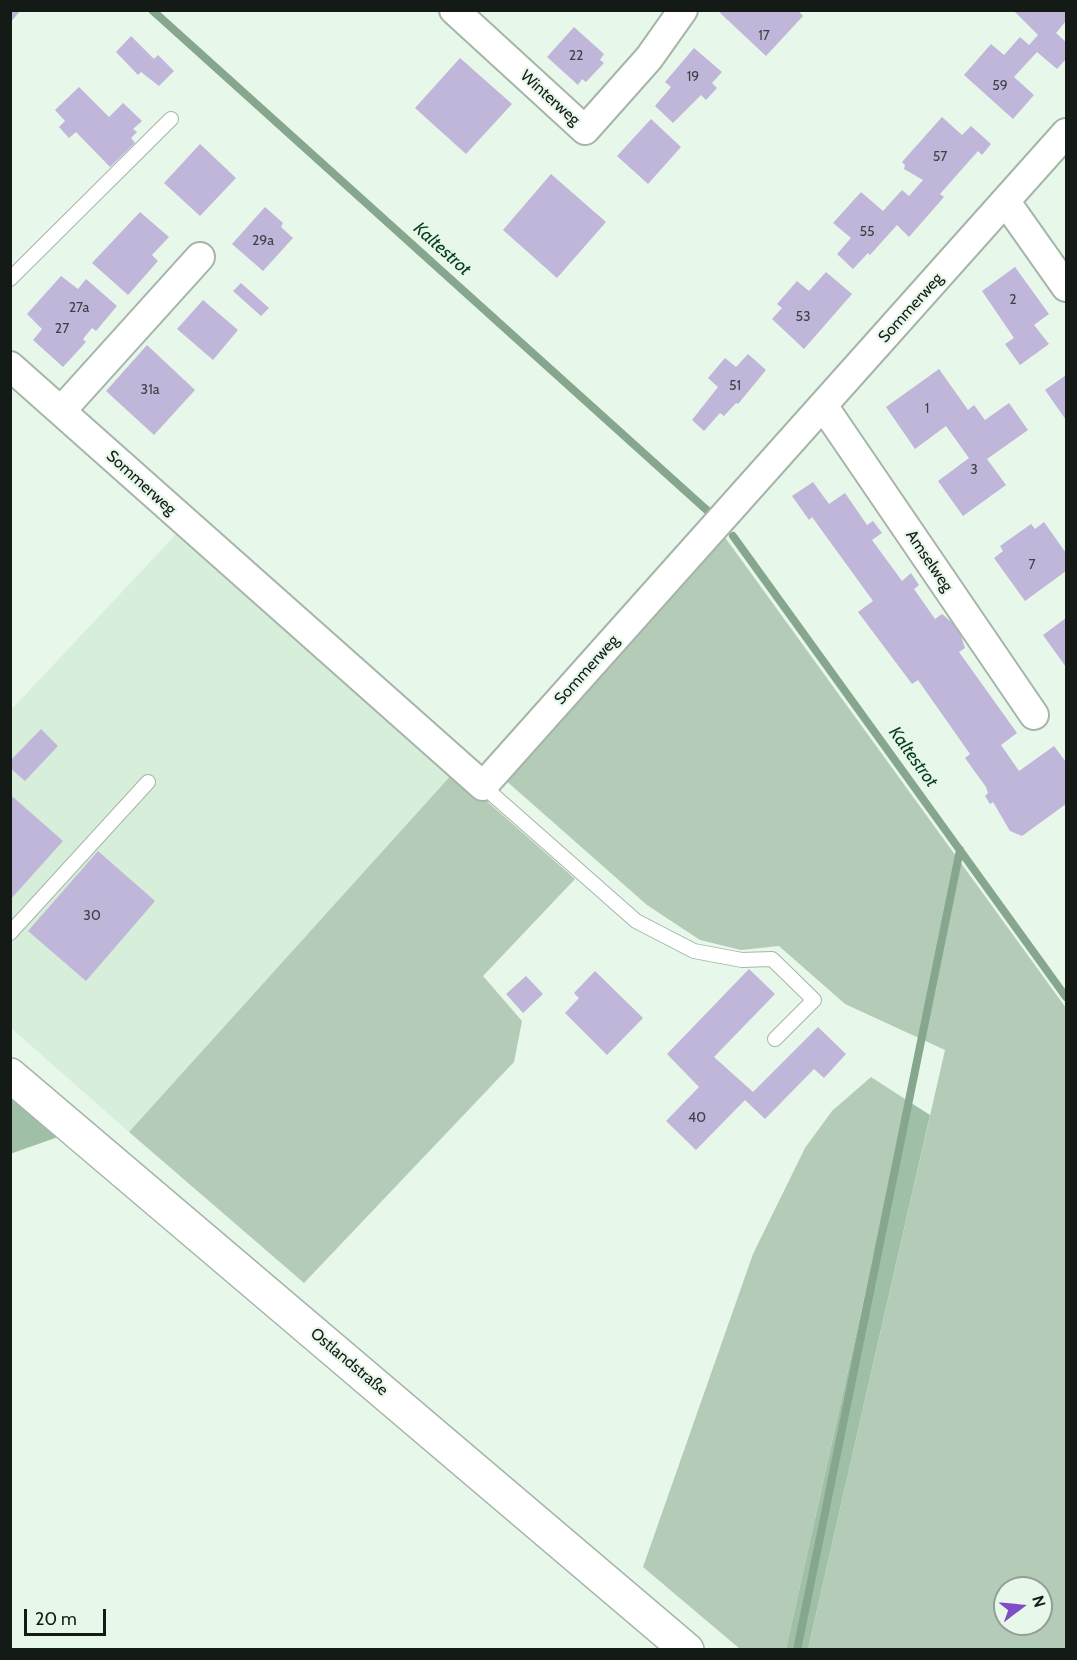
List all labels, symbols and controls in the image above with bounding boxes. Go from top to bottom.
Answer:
house number: 17 [758,28,770,44]
house number: 22 [569,48,583,64]
street label: Winterweg [516,66,584,130]
house number: 19 [687,69,699,85]
house number: 59 [992,78,1008,94]
house number: 57 [933,149,947,165]
water label: Kaltestrot [409,218,475,280]
house number: 55 [859,224,875,240]
house number: 29a [252,233,274,249]
street label: Sommerweg [875,269,947,347]
house number: 2 [1009,292,1017,308]
house number: 27a [69,300,89,316]
house number: 53 [795,309,811,325]
house number: 27 [55,321,69,337]
house number: 51 [729,378,741,394]
house number: 31a [141,382,159,398]
house number: 1 [925,401,929,417]
street label: Sommerweg [102,447,180,519]
house number: 3 [970,462,978,478]
street label: Amselweg [901,527,957,595]
house number: 7 [1028,557,1036,573]
street label: Sommerweg [551,631,623,709]
water label: Kaltestrot [884,722,942,792]
house number: 30 [83,908,101,924]
house number: 40 [688,1110,706,1126]
street label: Ostlandstraße [306,1324,392,1400]
north arrow [993,1576,1053,1636]
text: N [1028,1593,1050,1610]
scale bar [27,1597,110,1635]
text: 20 m [35,1608,77,1630]

